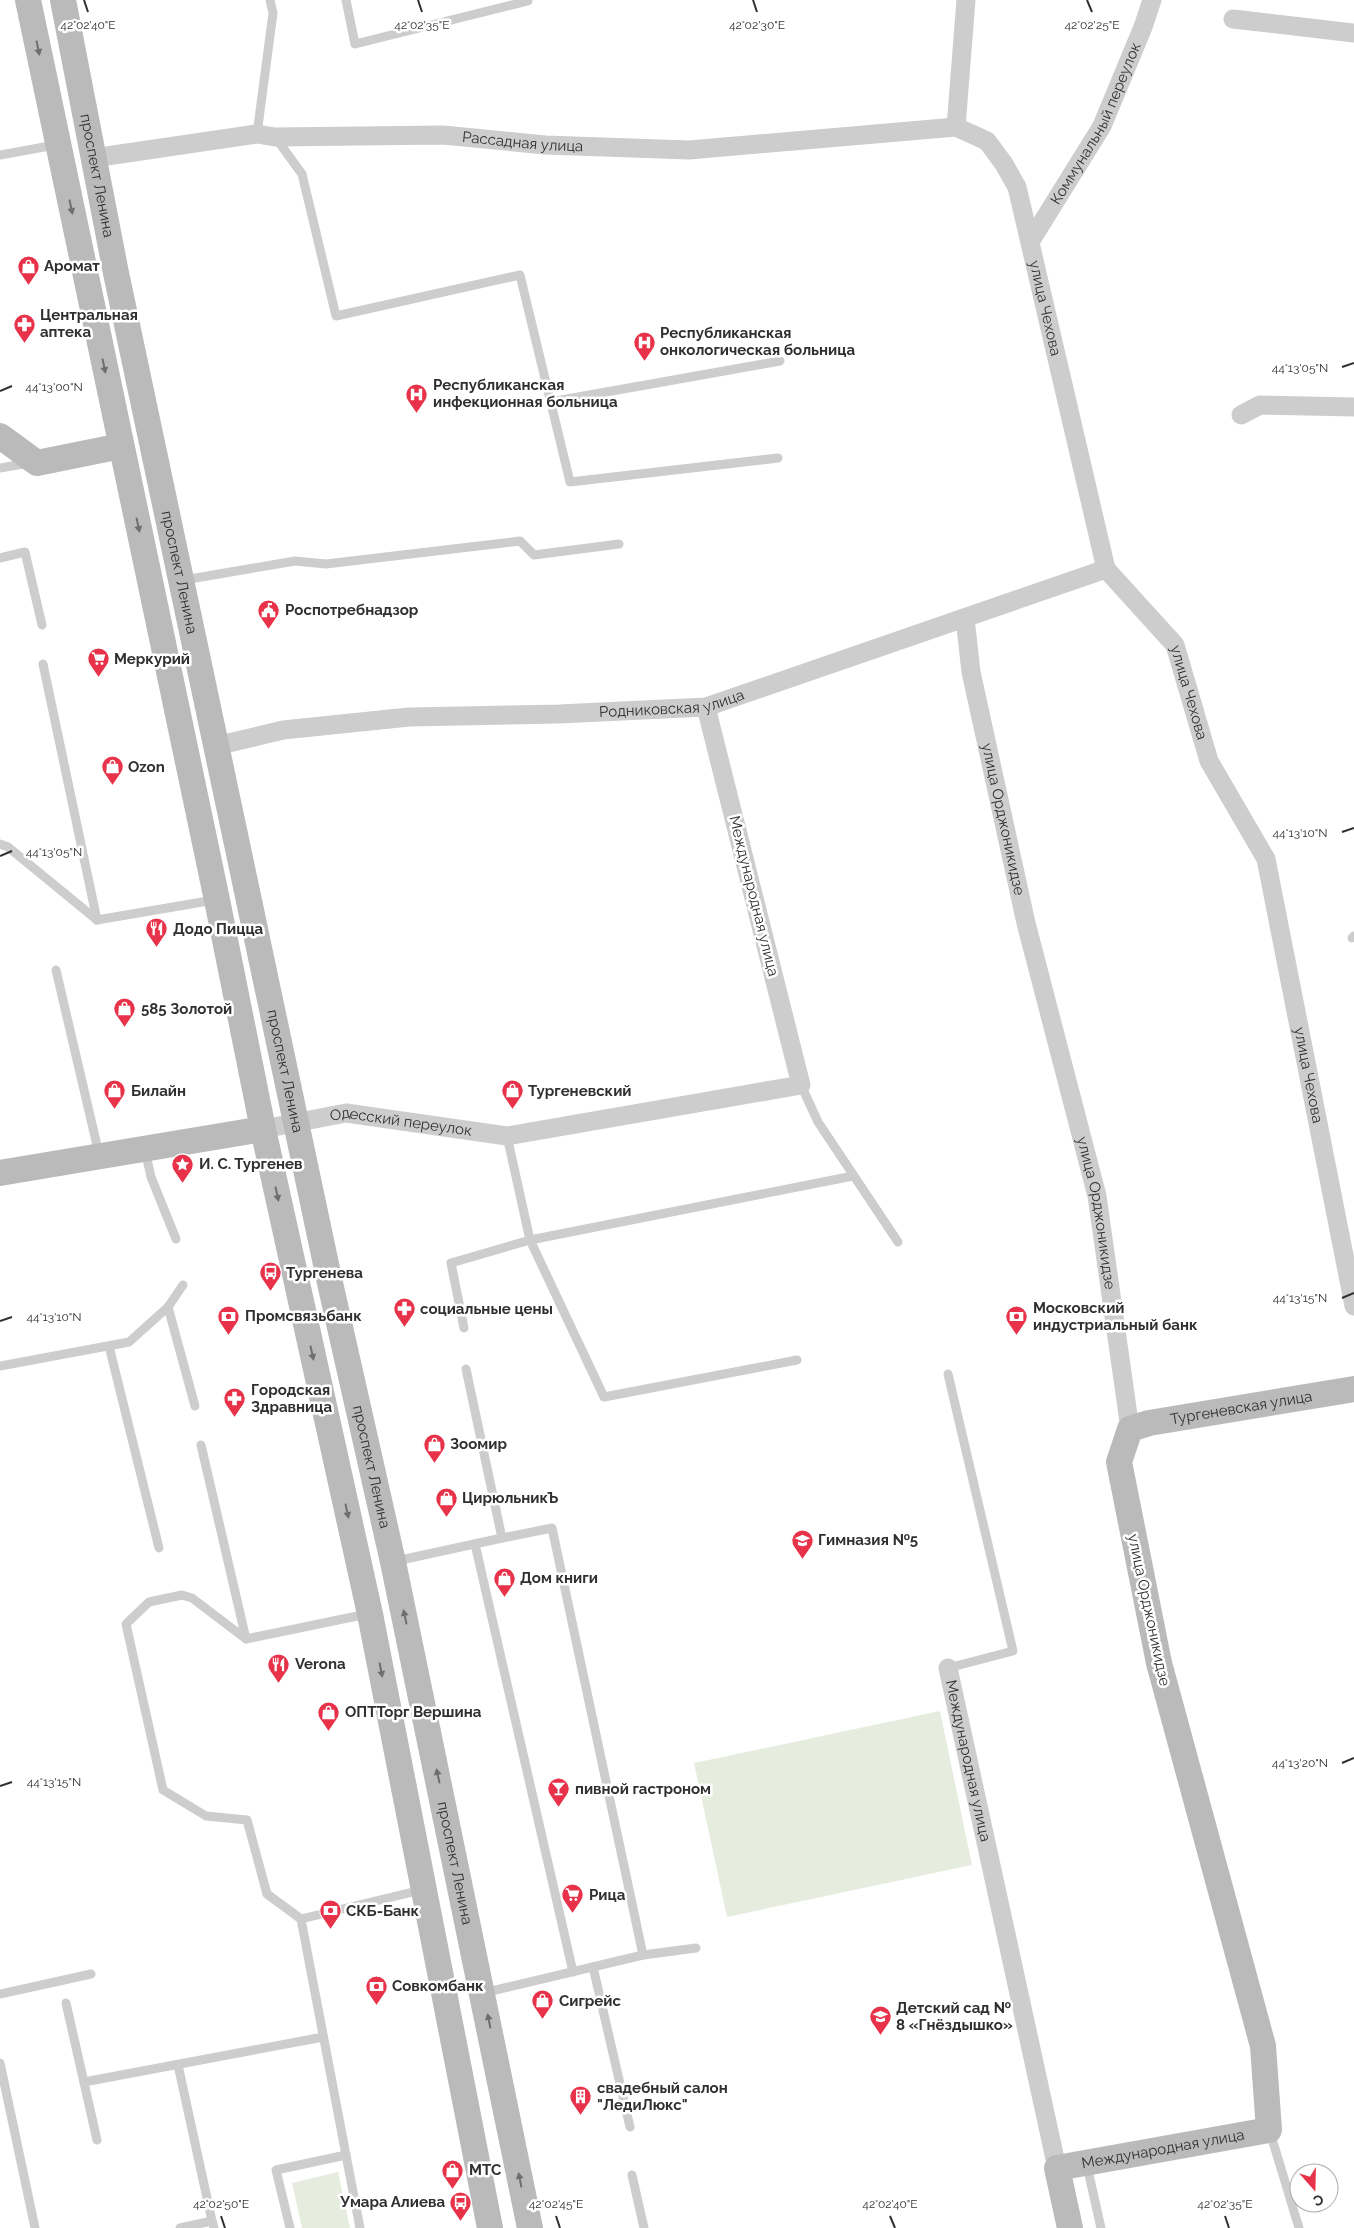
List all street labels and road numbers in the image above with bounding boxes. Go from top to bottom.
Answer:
street label: Коммунальный переулок [1047,40,1145,208]
street label: проспект Ленина [76,112,118,239]
street label: Рассадная улица [461,128,583,155]
street label: улица Чехова [1025,259,1065,358]
street label: проспект Ленина [158,509,201,635]
street label: улица Чехова [1167,643,1211,742]
street label: Родниковская улица [598,686,746,721]
street label: улица Орджоникидзе [978,741,1029,897]
street label: Международная улица [725,814,783,978]
street label: проспект Ленина [263,1008,307,1134]
street label: улица Чехова [1290,1026,1327,1125]
street label: Одесский переулок [328,1103,473,1140]
street label: улица Орджоникидзе [1073,1135,1119,1291]
street label: Тургеневская улица [1169,1387,1314,1428]
street label: проспект Ленина [349,1404,394,1530]
street label: улица Орджоникидзе [1124,1532,1174,1688]
street label: Международная улица [942,1678,995,1843]
street label: проспект Ленина [433,1800,476,1926]
street label: Международная улица [1080,2126,1246,2172]

